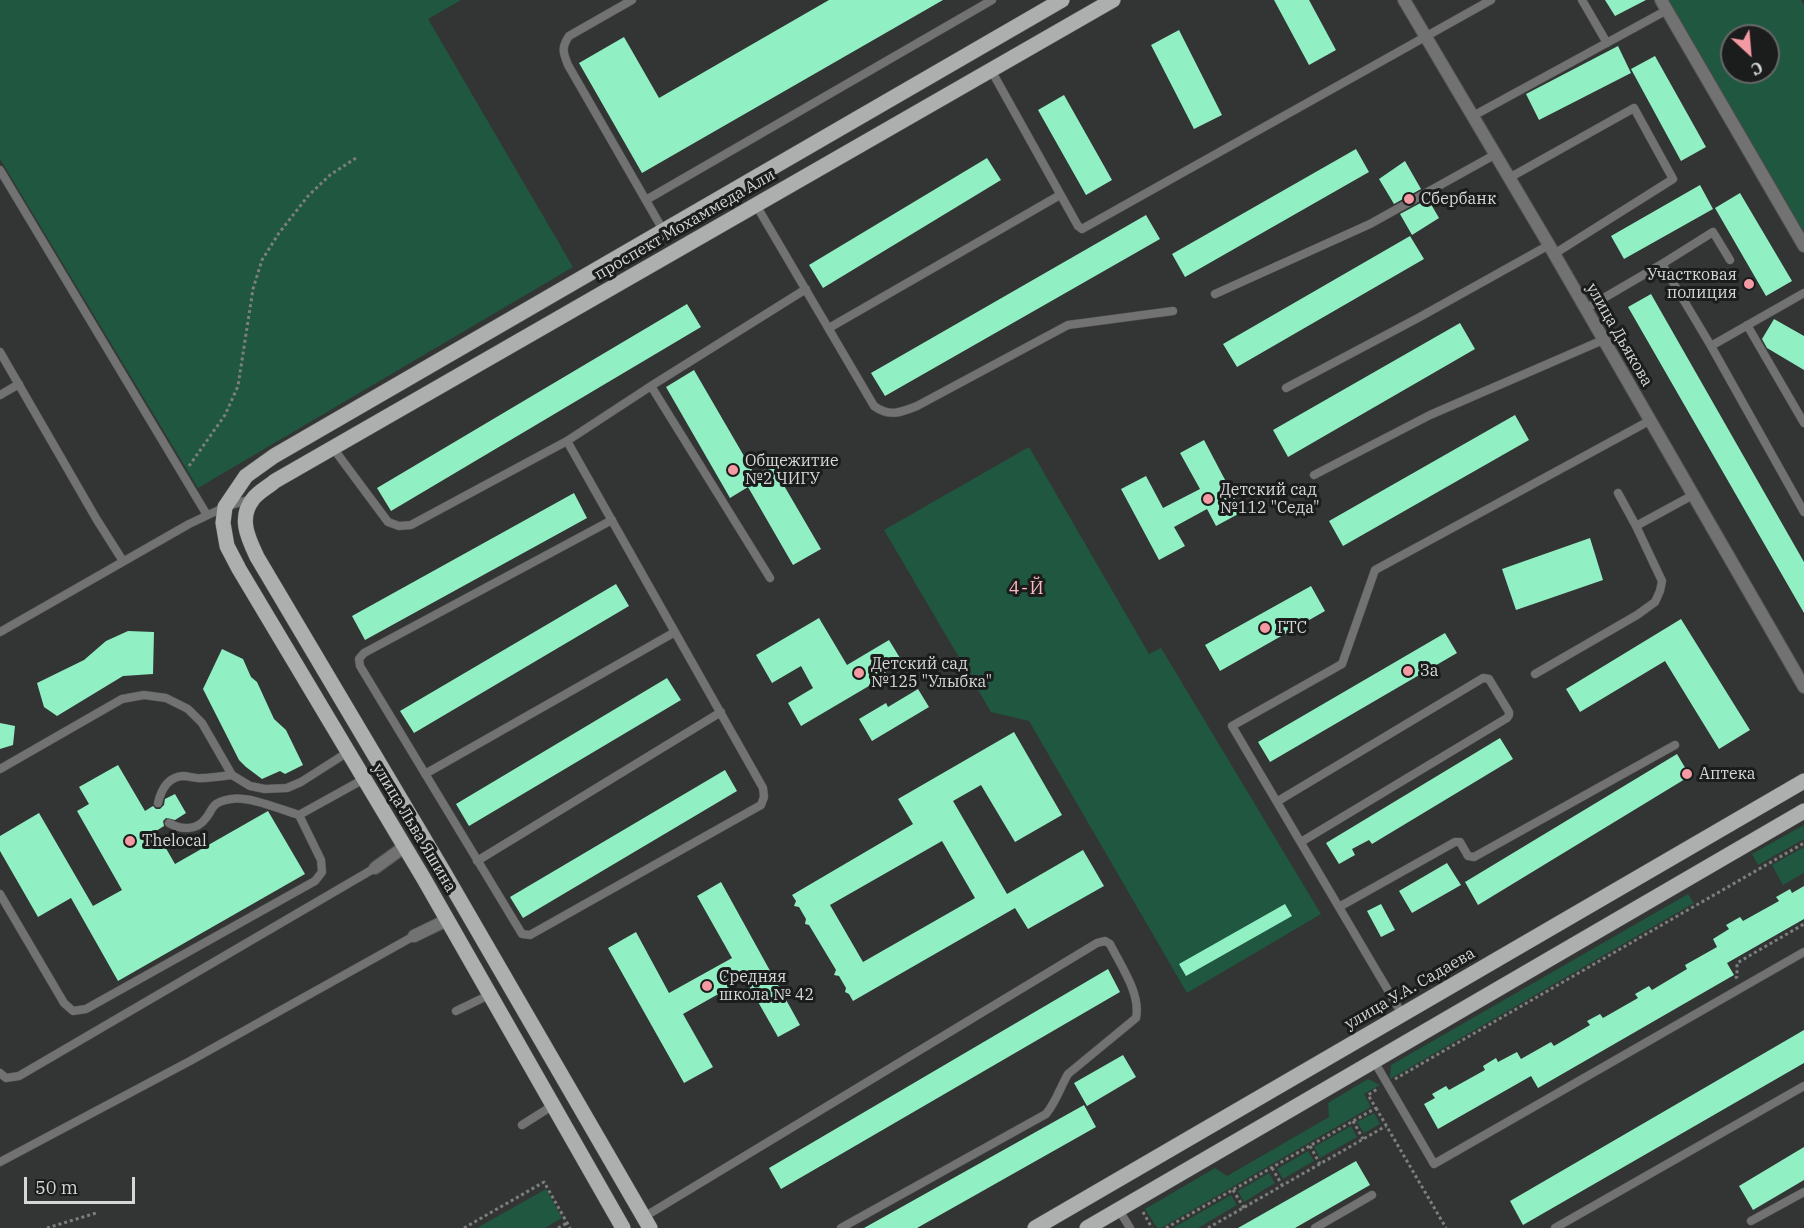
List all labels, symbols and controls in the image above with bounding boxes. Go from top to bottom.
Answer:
north arrow [1720,24,1780,84]
text: С [1748,57,1766,80]
street label: проспект Мохаммеда Али [591,165,779,285]
place label: Сбербанк [1421,189,1496,209]
marker: Сбербанк [1402,192,1416,206]
place label: Участковая полиция [1647,265,1737,303]
marker: Участковая полиция [1742,277,1756,291]
street label: улица Дьякова [1582,280,1656,390]
place label: Общежитие №2 ЧИГУ [745,451,839,489]
marker: Общежитие №2 ЧИГУ [726,463,740,477]
place label: Детский сад №112 "Седа" [1220,480,1320,518]
marker: Детский сад №112 "Седа" [1201,492,1215,506]
district label: 4-Й [1009,578,1045,600]
place label: ГТС [1277,618,1307,638]
marker: ГТС [1258,621,1272,635]
place label: Детский сад №125 "Улыбка" [871,654,992,692]
place label: За [1420,661,1438,681]
marker: За [1401,664,1415,678]
marker: Детский сад №125 "Улыбка" [852,666,866,680]
street label: улица Льва Яшина [368,760,460,896]
place label: Аптека [1699,764,1755,784]
marker: Аптека [1680,767,1694,781]
place label: Thelocal [142,831,207,851]
marker: Thelocal [123,834,137,848]
street label: улица У.А. Садаева [1341,944,1479,1034]
place label: Средняя школа № 42 [719,967,814,1005]
marker: Средняя школа № 42 [700,979,714,993]
scale bar [27,1165,138,1203]
text: 50 m [35,1176,78,1199]

